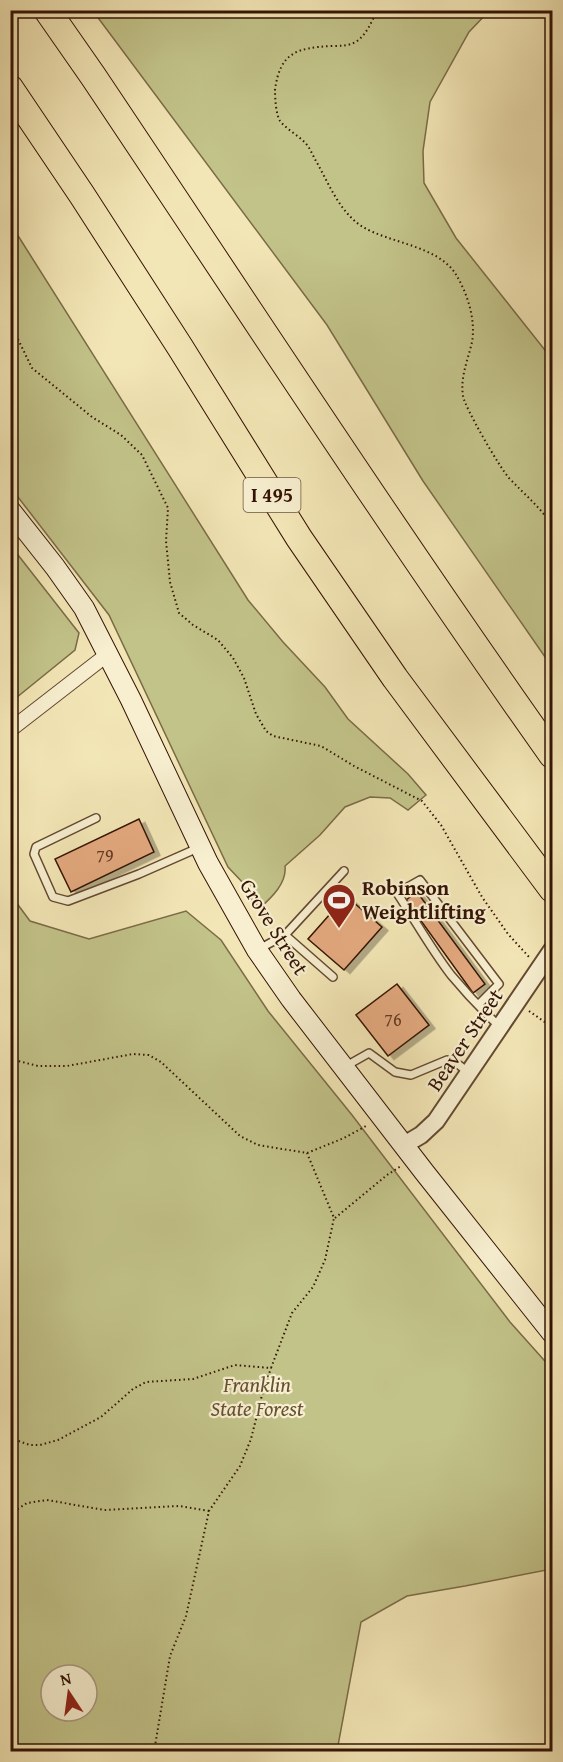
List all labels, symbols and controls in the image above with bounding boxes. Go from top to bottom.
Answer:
road number: I 495 [244,478,300,512]
house number: 79 [96,842,114,869]
street label: Grove Street [233,872,317,981]
place label: Robinson Weightlifting [362,872,486,927]
sports icon: Robinson Weightlifting [321,882,357,929]
street label: Beaver Street [419,982,511,1097]
house number: 76 [384,1006,402,1033]
park label: Franklin State Forest [211,1369,304,1424]
north arrow [39,1663,99,1723]
text: N [58,1665,74,1691]

